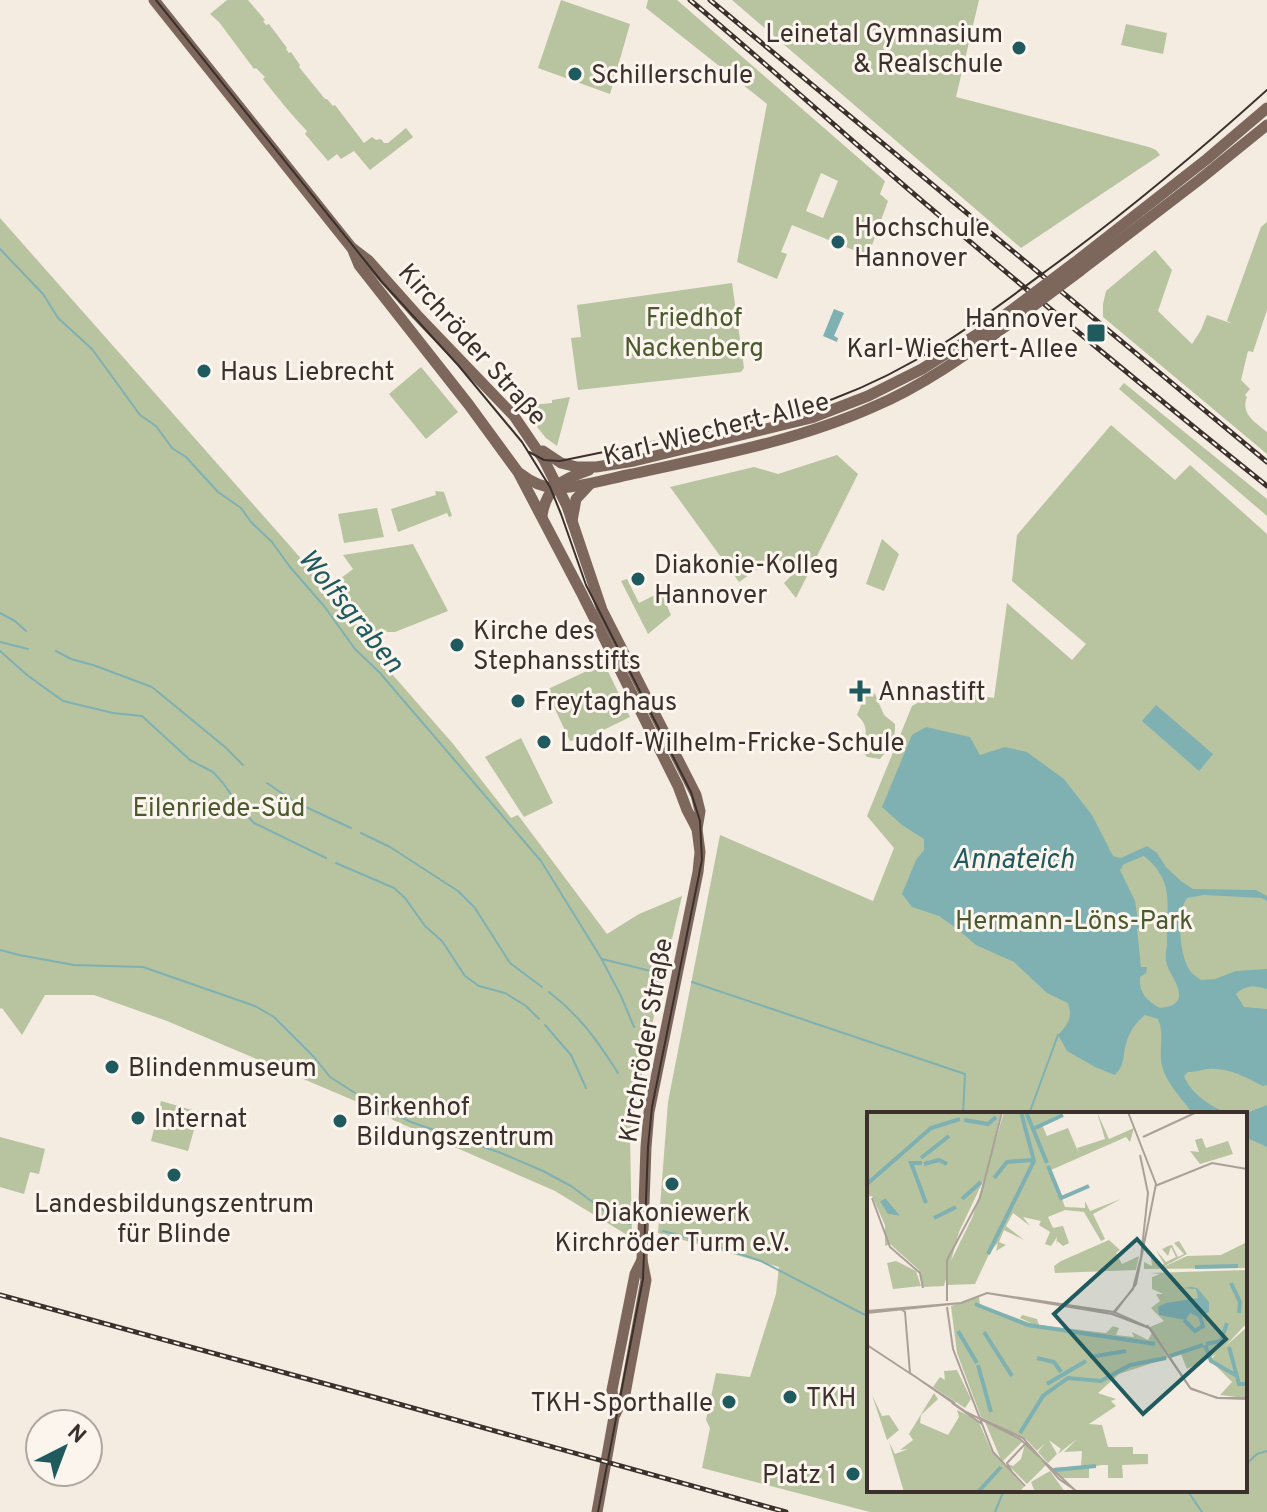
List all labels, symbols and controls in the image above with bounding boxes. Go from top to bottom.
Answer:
place label: Leinetal Gymnasium & Realschule [765,19,1003,82]
marker: Leinetal Gymnasium & Realschule [1010,39,1028,57]
place label: Schillerschule [591,60,753,93]
marker: Schillerschule [566,65,584,83]
place label: Hochschule Hannover [854,213,990,276]
marker: Hochschule Hannover [829,233,847,251]
street label: Kirchröder Straße [390,258,553,434]
park label: Friedhof Nackenberg [624,303,764,366]
place label: Hannover Karl-Wiechert-Allee [846,304,1078,367]
marker: Hannover Karl-Wiechert-Allee [1085,322,1107,344]
place label: Haus Liebrecht [220,357,395,390]
marker: Haus Liebrecht [195,362,213,380]
street label: Karl-Wiechert-Allee [600,386,833,474]
water label: Wolfsgraben [289,542,411,681]
place label: Diakonie-Kolleg Hannover [654,550,839,613]
marker: Diakonie-Kolleg Hannover [629,570,647,588]
place label: Kirche des Stephansstifts [473,616,641,679]
marker: Kirche des Stephansstifts [448,636,466,654]
place label: Annastift [878,677,986,710]
marker: Annastift [849,680,871,702]
place label: Freytaghaus [534,687,677,720]
marker: Freytaghaus [509,692,527,710]
place label: Ludolf-Wilhelm-Fricke-Schule [560,728,905,761]
marker: Ludolf-Wilhelm-Fricke-Schule [535,733,553,751]
park label: Eilenriede-Süd [133,793,305,826]
water label: Annateich [952,843,1074,879]
park label: Hermann-Löns-Park [955,906,1193,939]
street label: Kirchröder Straße [613,936,682,1145]
place label: Blindenmuseum [128,1053,317,1086]
marker: Blindenmuseum [103,1058,121,1076]
place label: Birkenhof Bildungszentrum [356,1092,554,1155]
place label: Internat [154,1104,247,1137]
marker: Internat [129,1109,147,1127]
marker: Birkenhof Bildungszentrum [331,1112,349,1130]
inset map [867,1112,1247,1492]
marker: Landesbildungszentrum für Blinde [165,1166,183,1184]
marker: Diakoniewerk Kirchröder Turm e.V. [663,1175,681,1193]
place label: Landesbildungszentrum für Blinde [34,1189,314,1252]
place label: Diakoniewerk Kirchröder Turm e.V. [555,1198,789,1261]
place label: TKH [806,1383,856,1416]
place label: TKH-Sporthalle [530,1388,713,1421]
marker: TKH [781,1388,799,1406]
marker: TKH-Sporthalle [720,1393,738,1411]
north arrow [24,1408,104,1488]
text: N [61,1420,91,1450]
place label: Platz 1 [762,1460,837,1493]
marker: Platz 1 [844,1465,862,1483]

